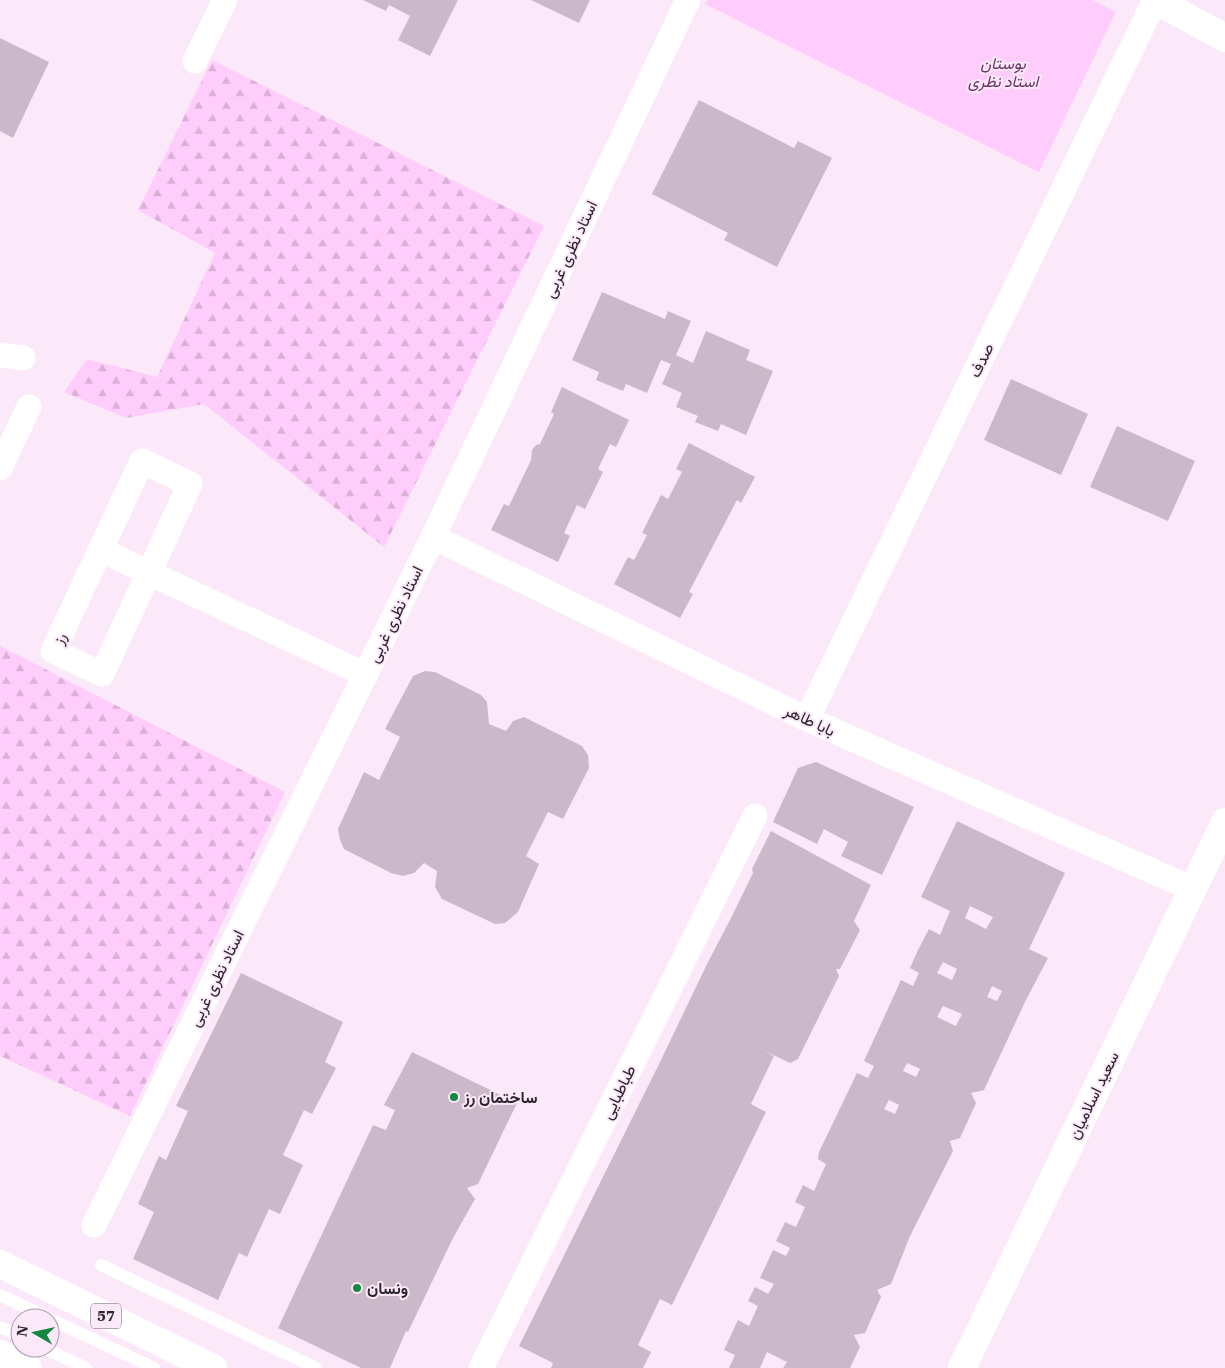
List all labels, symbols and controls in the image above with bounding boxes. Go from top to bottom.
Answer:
park label: بوستان استاد نظری [968,53,1041,92]
street label: استاد نظری غربی [539,197,602,301]
street label: صدف [964,340,998,380]
street label: استاد نظری غربی [363,562,428,666]
street label: رز [47,629,71,648]
street label: بابا طاهر [780,699,838,741]
street label: استاد نظری غربی [184,926,249,1030]
street label: سعید اسلامیان [1063,1048,1123,1142]
street label: طباطبایی [596,1062,641,1123]
place label: ساختمان رز [463,1087,538,1108]
marker: ساختمان رز [448,1091,460,1103]
place label: ونسان [367,1278,408,1299]
marker: ونسان [351,1282,363,1294]
road number: 57 [91,1304,121,1328]
north arrow [10,1308,60,1358]
text: N [12,1324,32,1338]

